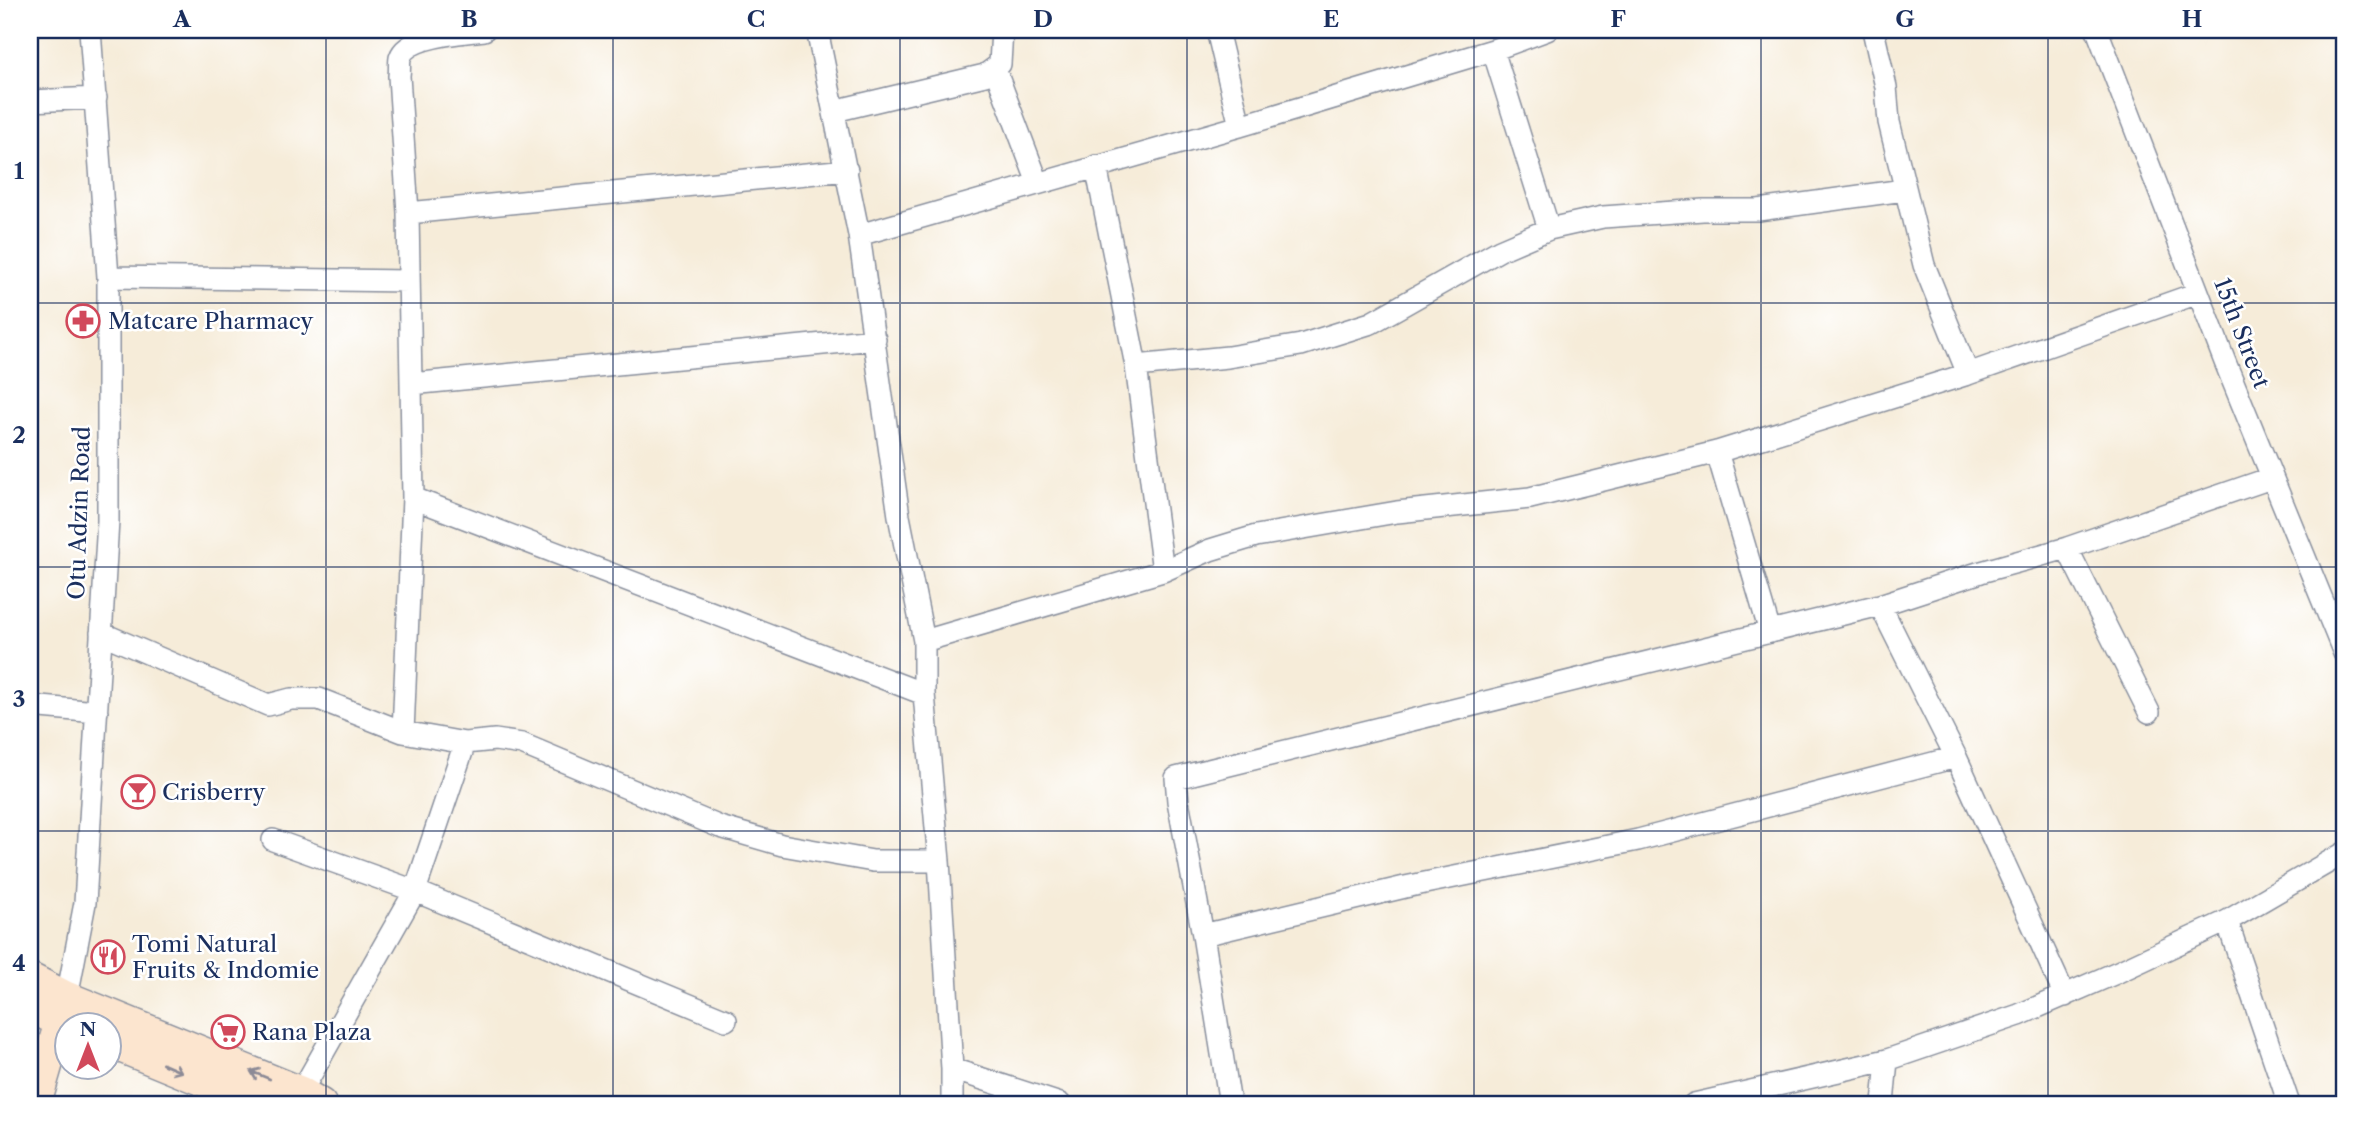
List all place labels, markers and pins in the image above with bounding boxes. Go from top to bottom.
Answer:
pharmacy icon: Matcare Pharmacy [64,302,102,340]
place label: Matcare Pharmacy [108,307,314,335]
bar icon: Crisberry [119,773,157,811]
place label: Crisberry [162,778,266,806]
place label: Tomi Natural Fruits & Indomie [132,930,319,984]
restaurant icon: Tomi Natural Fruits & Indomie [89,938,127,976]
supermarket icon: Rana Plaza [209,1013,247,1051]
place label: Rana Plaza [252,1018,372,1046]

